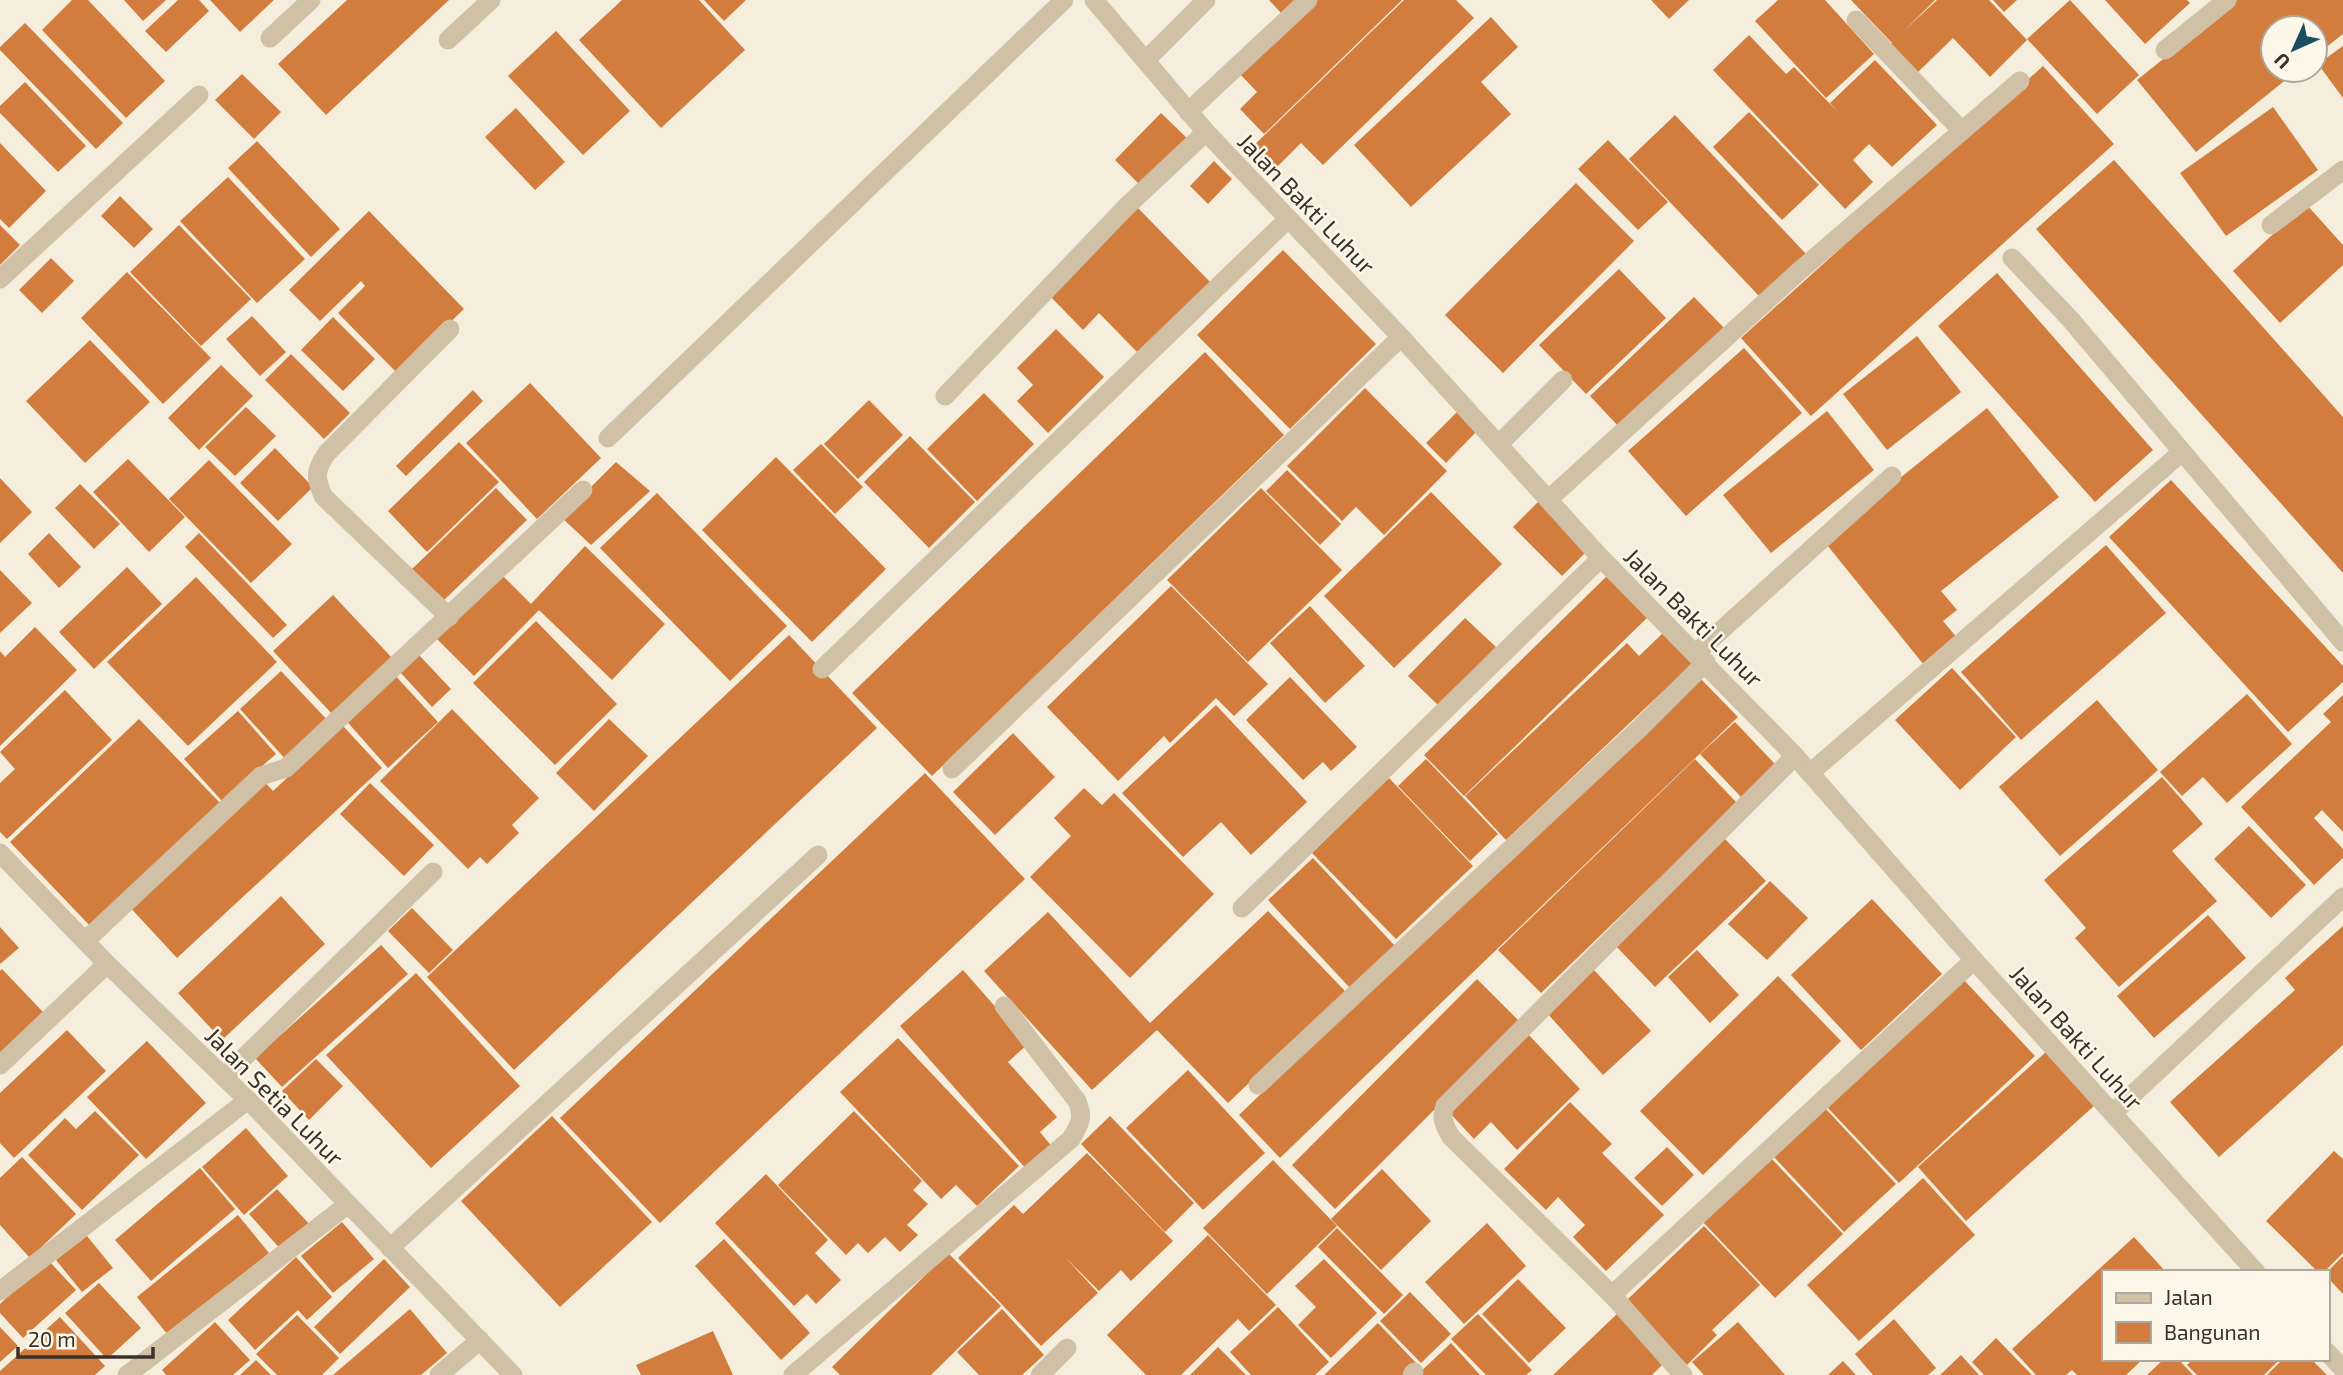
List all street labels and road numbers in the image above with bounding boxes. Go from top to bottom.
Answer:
street label: Jalan Bakti Luhur [1232,126,1382,280]
street label: Jalan Bakti Luhur [1618,541,1770,693]
street label: Jalan Bakti Luhur [2004,959,2150,1116]
street label: Jalan Setia Luhur [200,1021,351,1172]

